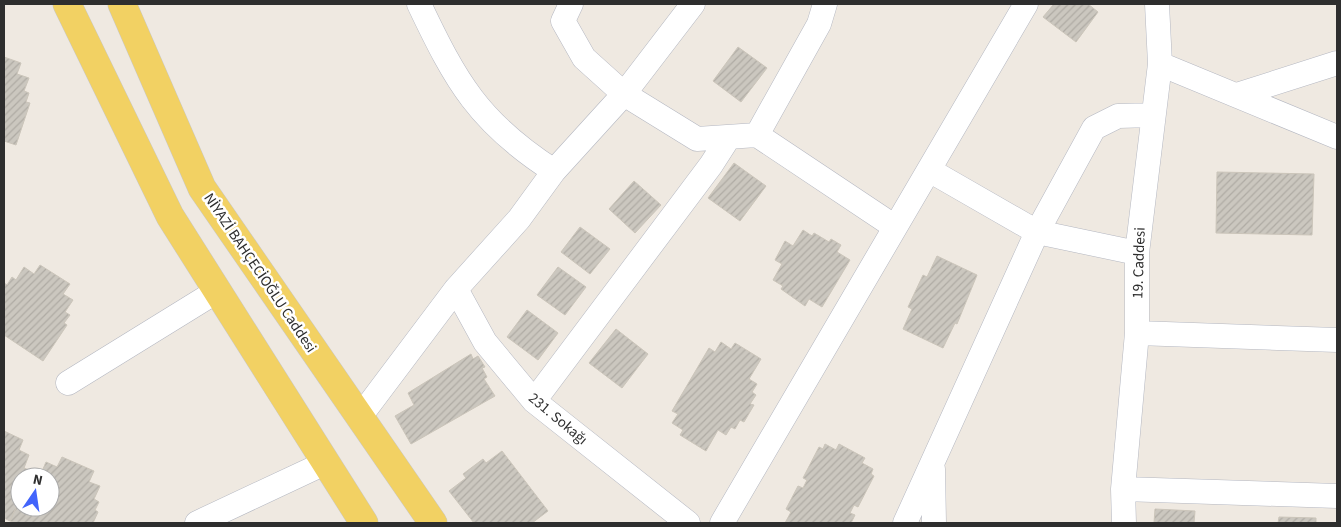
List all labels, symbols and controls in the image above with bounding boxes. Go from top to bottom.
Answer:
street label: NİYAZİ BAHÇECİOĞLU Caddesi [199,189,321,357]
street label: 19. Caddesi [1127,227,1151,299]
street label: 231. Sokağı [524,388,592,450]
north arrow [10,467,60,517]
text: N [31,470,44,491]

